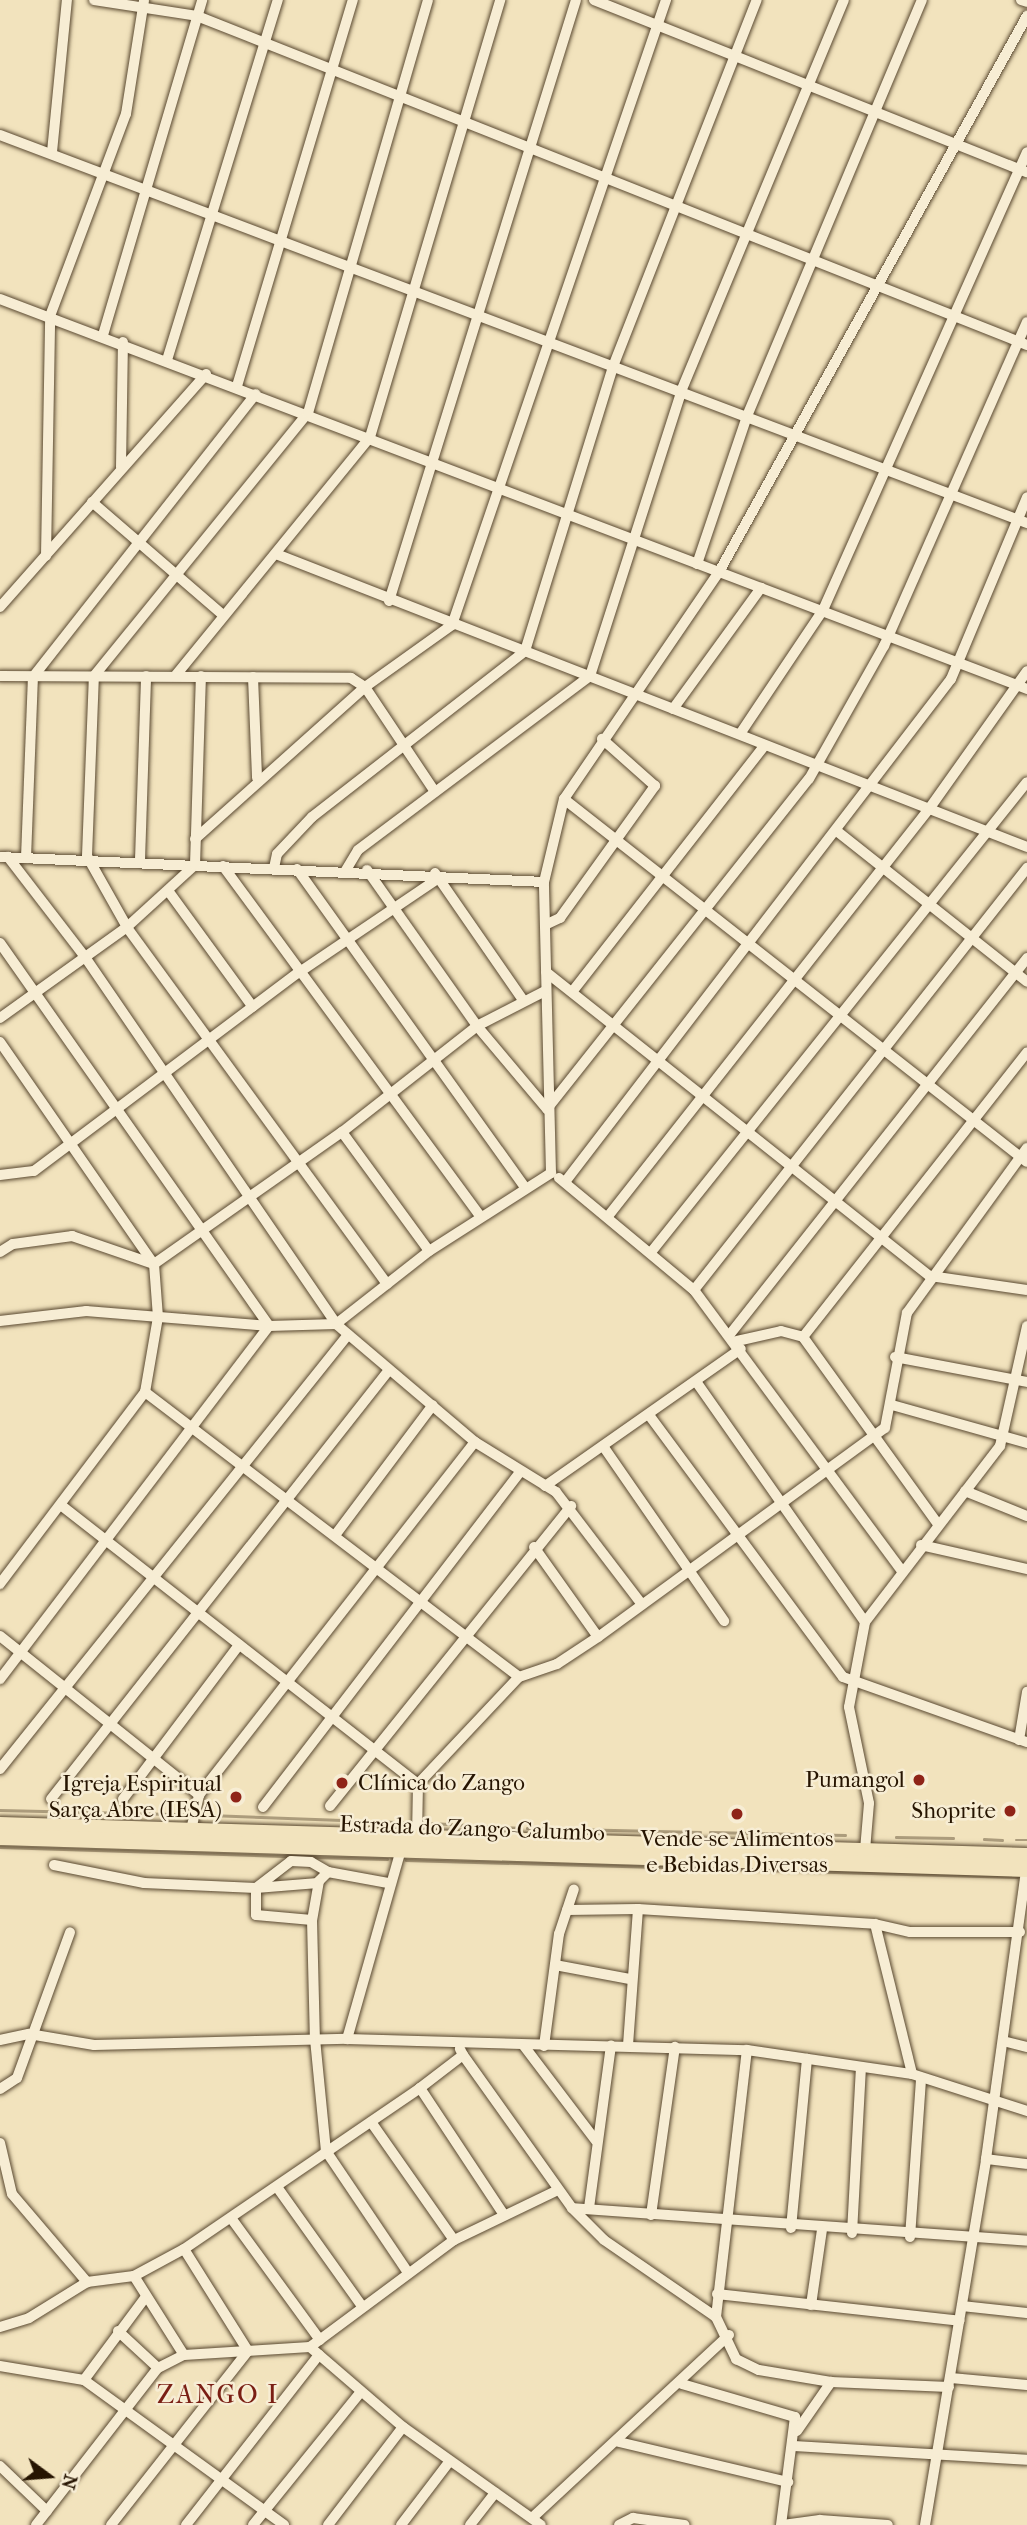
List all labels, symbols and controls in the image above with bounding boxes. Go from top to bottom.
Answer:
place label: Pumangol [805,1766,905,1794]
place label: Clínica do Zango [358,1769,525,1797]
place label: Igreja Espiritual Sarça Abre (IESA) [49,1770,222,1824]
marker: Pumangol [911,1772,927,1788]
marker: Clínica do Zango [332,1773,352,1793]
marker: Igreja Espiritual Sarça Abre (IESA) [228,1789,244,1805]
place label: Shoprite [911,1797,996,1825]
marker: Shoprite [1002,1803,1018,1819]
marker: Vende-se Alimentos e Bebidas Diversas [729,1806,745,1822]
street label: Estrada do Zango-Calumbo [339,1811,605,1847]
place label: Vende-se Alimentos e Bebidas Diversas [641,1825,833,1879]
district label: ZANGO I [158,2379,278,2411]
north arrow [14,2441,84,2511]
text: N [57,2472,82,2492]

